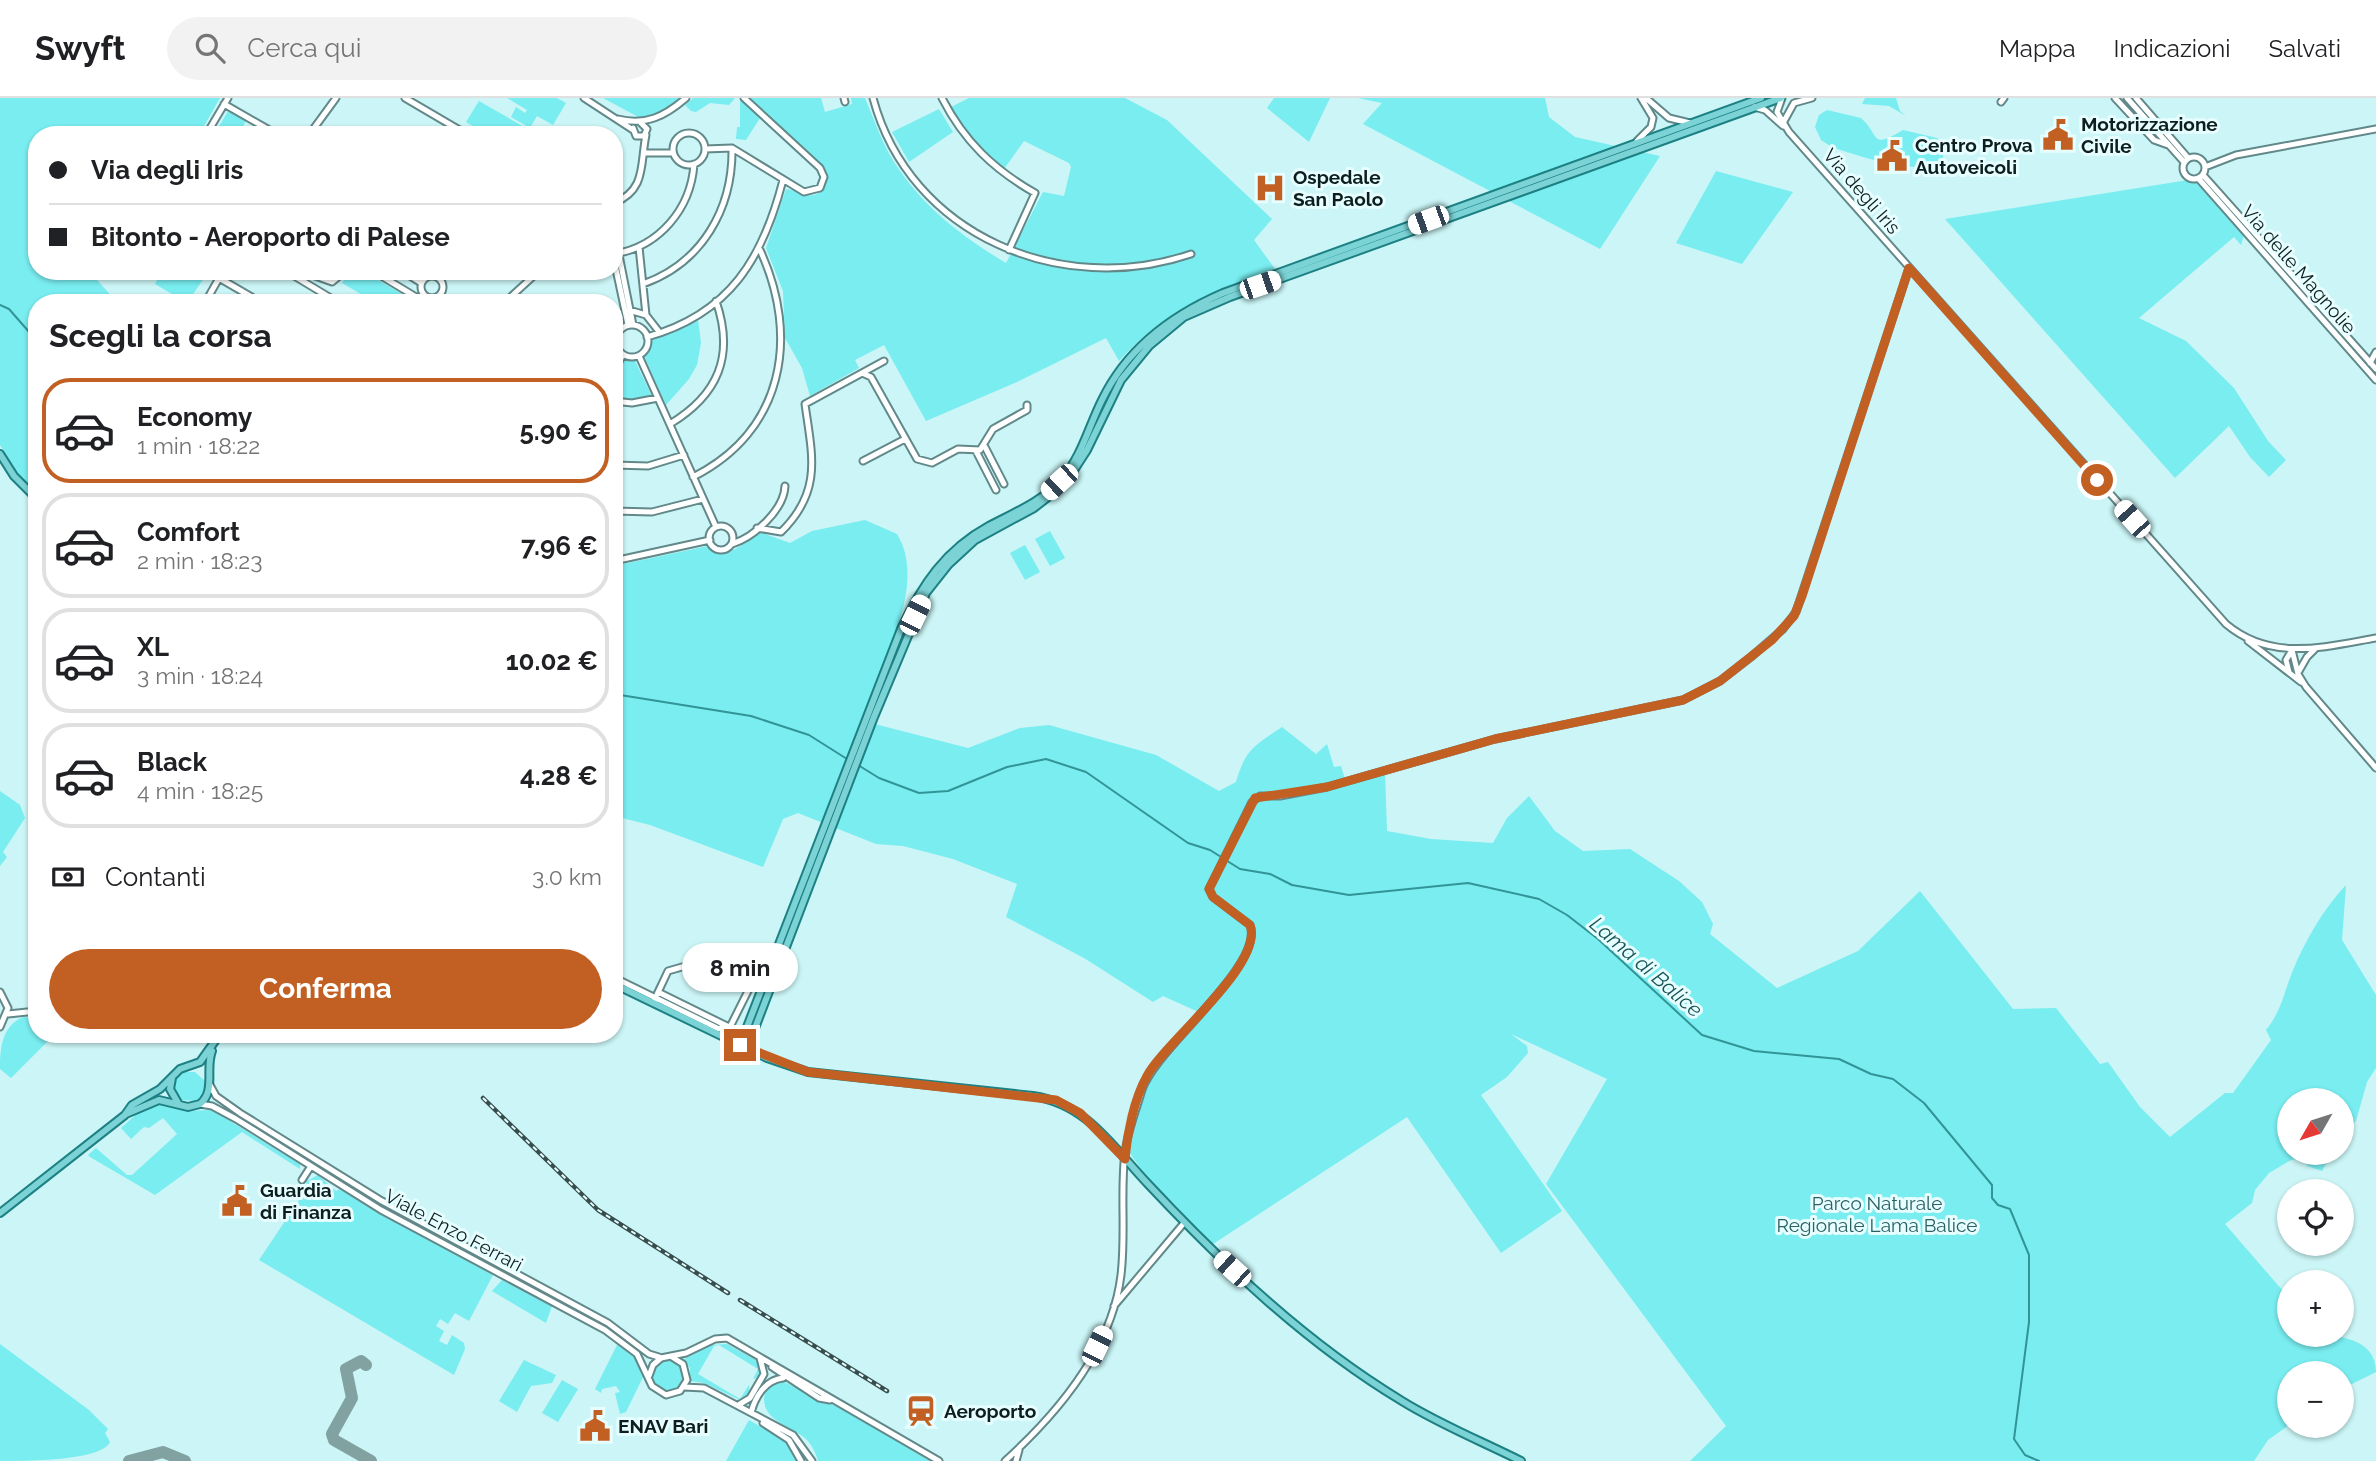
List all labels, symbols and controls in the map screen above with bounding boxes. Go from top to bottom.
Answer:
search box [167,17,657,80]
text: Swyft [35,29,125,68]
icon: search [191,29,229,67]
text: Cerca qui [247,33,361,63]
text: Mappa [1999,34,2076,63]
text: Indicazioni [2114,34,2231,63]
text: Salvati [2269,34,2341,63]
place label: Motorizzazione Civile [2081,113,2218,157]
public building icon: Motorizzazione Civile [2041,118,2075,152]
place label: Centro Prova Autoveicoli [1915,134,2033,178]
public building icon: Centro Prova Autoveicoli [1875,139,1909,173]
street label: Via degli Iris [1819,144,1905,238]
text: Via degli Iris [91,155,243,185]
place label: Ospedale San Paolo [1293,166,1383,210]
hospital icon: Ospedale San Paolo [1253,171,1287,205]
street label: Via delle Magnolie [2237,200,2361,338]
car [1405,203,1452,237]
text: Bitonto - Aeroporto di Palese [91,222,450,252]
car [1237,268,1284,302]
text: Scegli la corsa [49,317,272,354]
icon: car [53,399,116,462]
text: Economy [137,402,252,432]
text: 5.90 € [519,416,598,446]
text: 1 min · 18:22 [137,432,260,459]
car [1037,460,1082,504]
route start [2081,464,2113,496]
car [2111,496,2154,542]
icon: car [53,514,116,577]
text: Comfort [137,517,240,547]
text: 7.96 € [521,531,598,561]
text: 2 min · 18:23 [137,547,263,574]
car [897,592,934,638]
icon: car [53,629,116,692]
text: XL [137,632,169,662]
text: 10.02 € [506,646,598,676]
text: 3 min · 18:24 [137,662,263,689]
icon: car [53,744,116,807]
text: Black [137,747,207,777]
text: 4.28 € [520,761,598,791]
text: 4 min · 18:25 [137,777,263,804]
icon: cash [49,858,87,896]
text: Contanti [105,862,206,892]
text: 3.0 km [532,863,602,890]
water label: Lama di Balice [1585,911,1708,1022]
callout: 8 min [682,944,798,992]
button: Conferma [49,949,602,1029]
text: 8 min [710,954,770,981]
route end [724,1029,756,1061]
north arrow [2277,1088,2354,1166]
map controls [2277,1088,2354,1438]
place label: Guardia di Finanza [260,1179,352,1223]
button: locate [2277,1179,2354,1256]
public building icon: Guardia di Finanza [220,1184,254,1218]
street label: Viale Enzo Ferrari [381,1184,527,1276]
park label: Parco Naturale Regionale Lama Balice [1777,1192,1977,1236]
car [1210,1247,1255,1291]
button: + [2277,1270,2354,1347]
car [1079,1323,1116,1369]
button: − [2277,1361,2354,1438]
station icon: Aeroporto [904,1394,938,1428]
place label: Aeroporto [944,1400,1036,1422]
public building icon: ENAV Bari [578,1409,612,1443]
place label: ENAV Bari [618,1415,708,1437]

